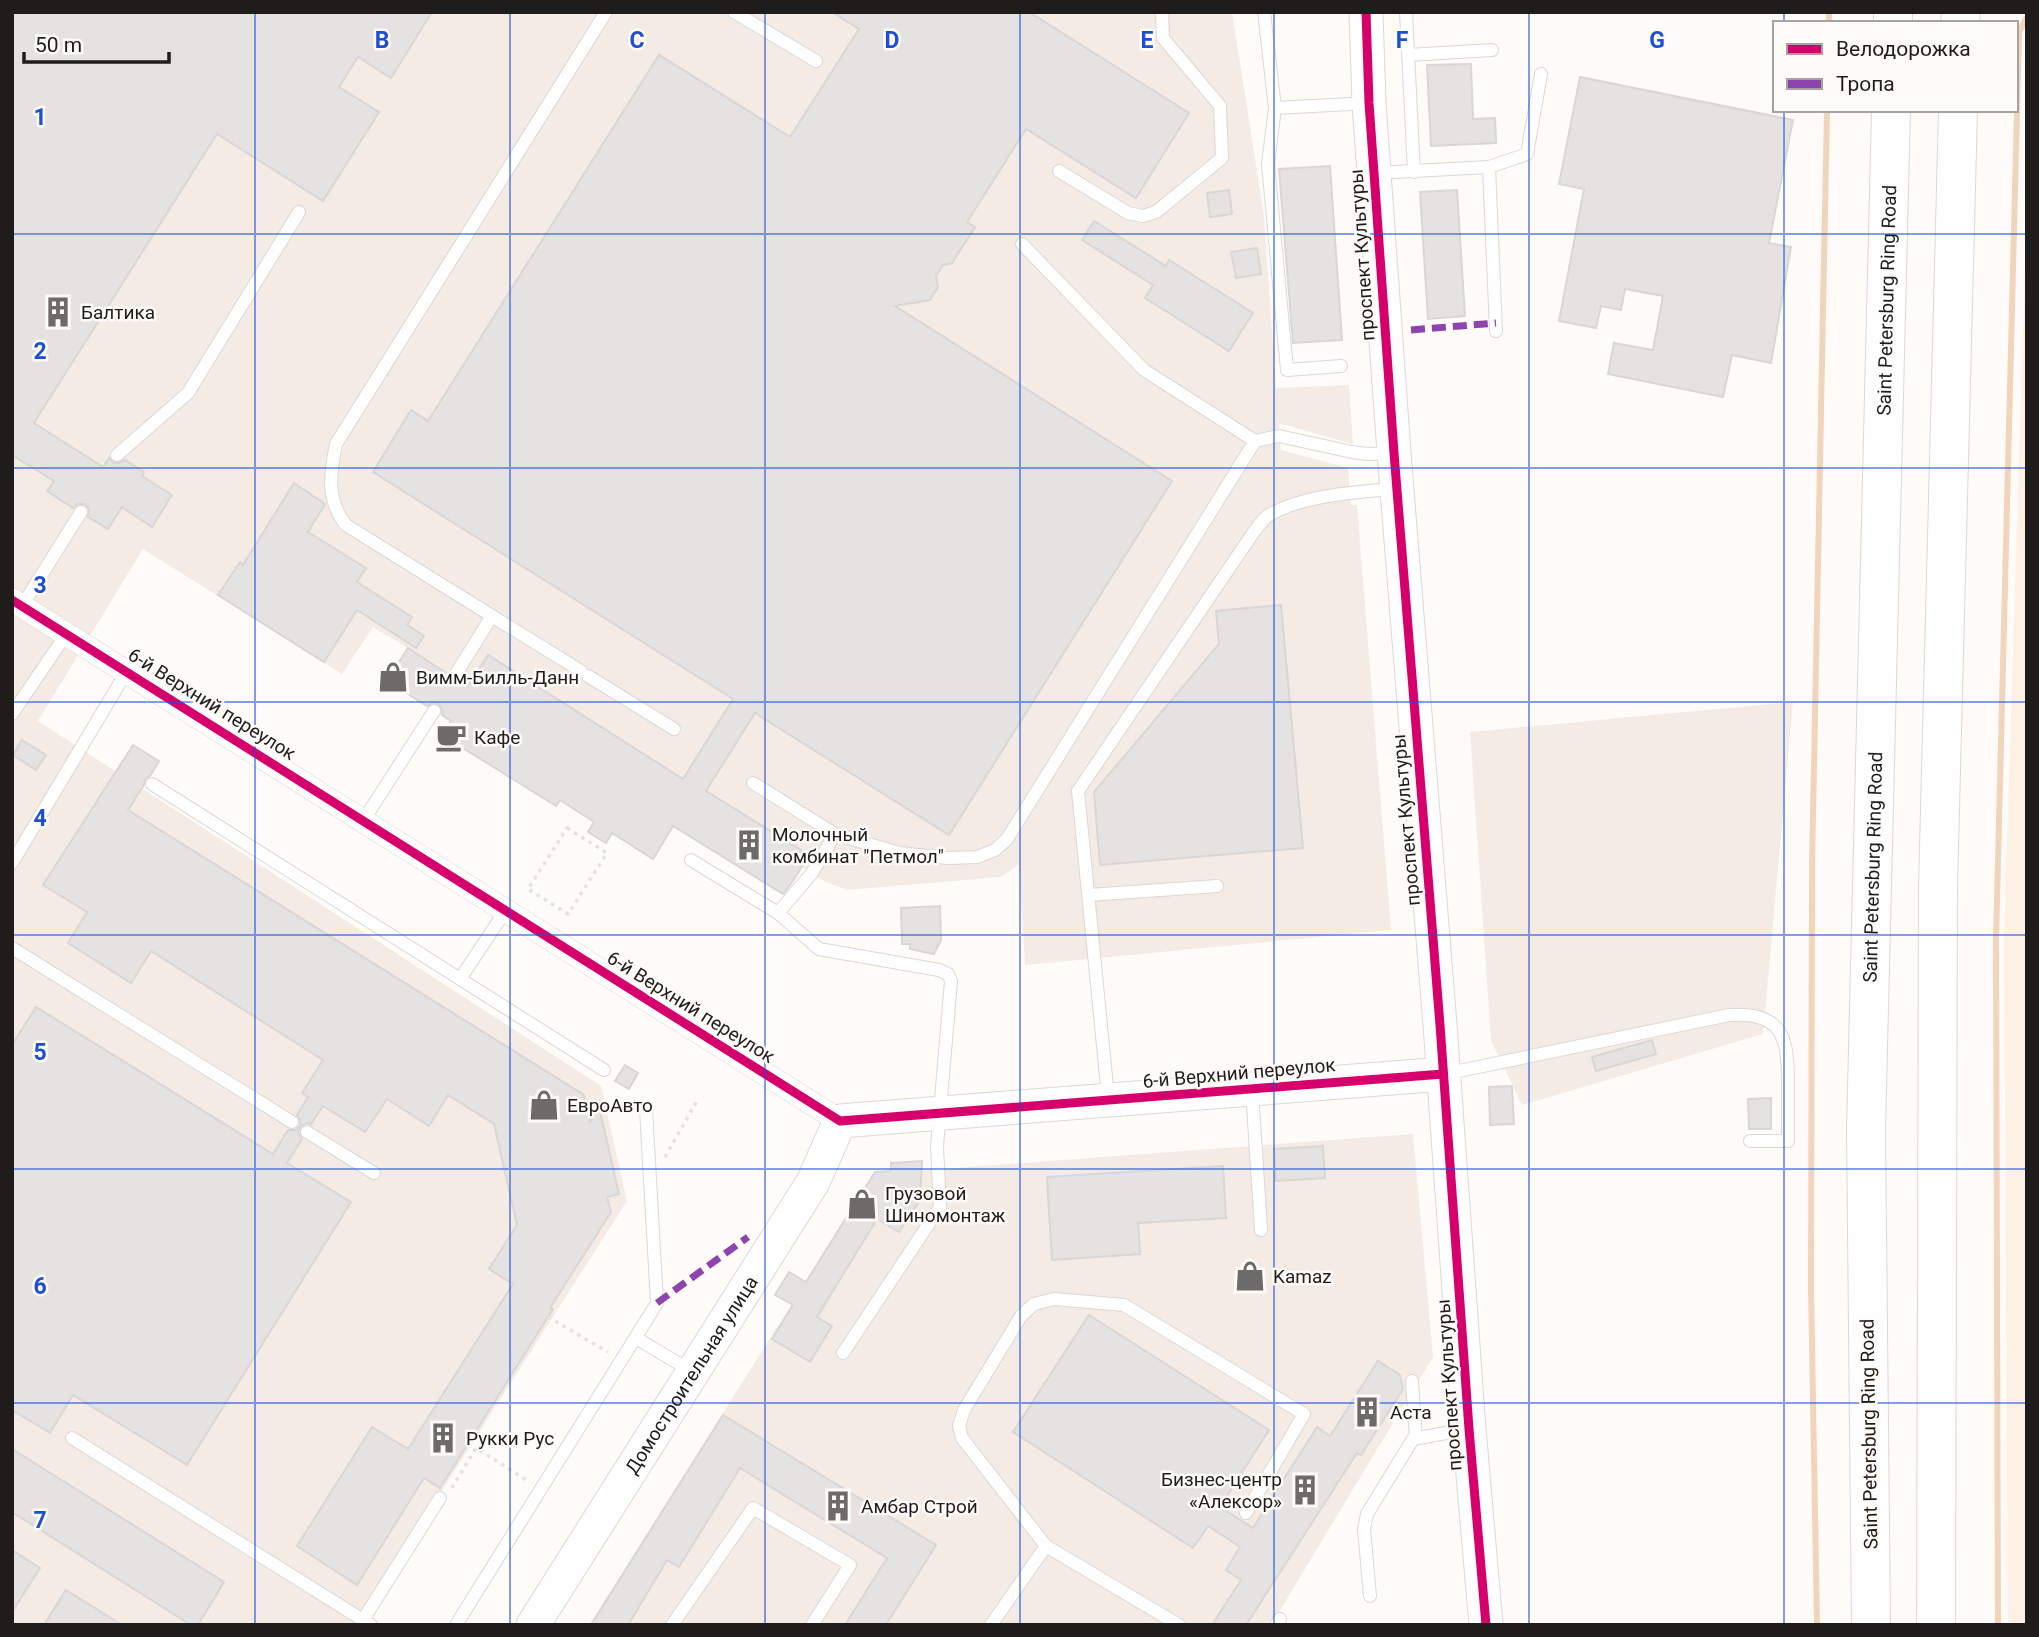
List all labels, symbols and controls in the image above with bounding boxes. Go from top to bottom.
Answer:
scale bar [24,21,170,65]
legend [1773,21,2018,112]
text: B [375,27,389,54]
text: C [629,27,645,54]
text: D [885,27,899,54]
text: E [1141,27,1154,54]
text: F [1396,27,1409,54]
text: G [1649,27,1665,54]
text: 50 m [35,33,82,57]
text: Велодорожка [1836,37,1971,61]
text: Тропа [1836,72,1895,96]
text: 1 [33,104,47,131]
street label: проспект Культуры [1345,168,1379,342]
street label: Saint Petersburg Ring Road [1872,185,1901,416]
building icon: Балтика [41,295,75,329]
place label: Балтика [81,301,155,324]
text: 2 [33,338,47,365]
text: 3 [33,572,47,599]
street label: 6-й Верхний переулок [124,643,301,765]
shop icon: Вимм-Билль-Данн [376,660,410,694]
place label: Вимм-Билль-Данн [416,666,579,689]
cafe icon: Кафе [434,720,468,754]
place label: Кафе [474,726,520,749]
street label: проспект Культуры [1387,733,1425,907]
street label: Saint Petersburg Ring Road [1858,751,1887,983]
text: 4 [33,805,47,832]
place label: Молочный комбинат "Петмол" [772,823,944,868]
building icon: Молочный комбинат "Петмол" [732,828,766,862]
street label: 6-й Верхний переулок [603,946,780,1068]
text: 5 [33,1039,47,1066]
street label: 6-й Верхний переулок [1142,1053,1337,1093]
shop icon: ЕвроАвто [527,1088,561,1122]
place label: ЕвроАвто [567,1094,653,1117]
place label: Грузовой Шиномонтаж [885,1182,1006,1227]
shop icon: Грузовой Шиномонтаж [845,1187,879,1221]
shop icon: Kamaz [1233,1259,1267,1293]
place label: Kamaz [1273,1265,1332,1288]
street label: Домостроительная улица [620,1271,762,1478]
text: 6 [33,1273,47,1300]
street label: проспект Культуры [1432,1298,1466,1472]
street label: Saint Petersburg Ring Road [1855,1318,1883,1550]
building icon: Аста [1350,1395,1384,1429]
place label: Аста [1390,1401,1432,1424]
building icon: Рукки Рус [426,1421,460,1455]
place label: Рукки Рус [466,1427,554,1450]
place label: Бизнес-центр «Алексор» [1161,1468,1282,1513]
building icon: Бизнес-центр «Алексор» [1288,1473,1322,1507]
building icon: Амбар Строй [821,1489,855,1523]
place label: Амбар Строй [861,1495,978,1518]
text: 7 [33,1507,47,1534]

